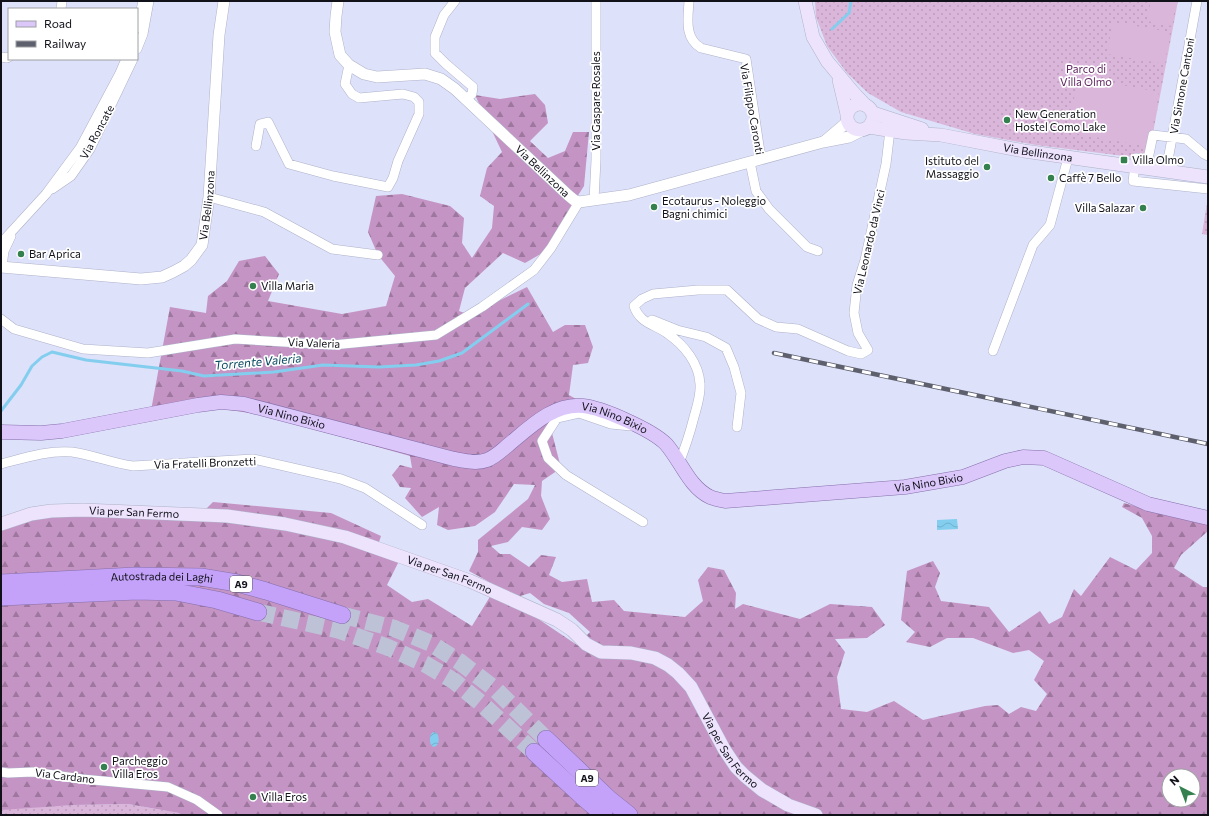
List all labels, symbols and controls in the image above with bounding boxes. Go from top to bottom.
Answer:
legend [8,8,138,60]
text: Road [44,16,72,30]
text: Railway [44,36,86,50]
street label: Via Simone Cantoni [1167,37,1196,135]
street label: Via Gaspare Rosales [589,51,602,151]
street label: Via Filippo Caronti [738,62,767,156]
park label: Parco di Villa Olmo [1060,62,1112,88]
street label: Via Roncate [77,102,116,161]
place label: New Generation Hostel Como Lake [1015,107,1106,133]
marker: New Generation Hostel Como Lake [1002,115,1012,125]
street label: Via Bellinzona [1002,140,1073,164]
street label: Via Bellinzona [513,142,573,199]
place label: Villa Olmo [1132,153,1184,166]
place label: Istituto del Massaggio [925,154,979,180]
marker: Villa Olmo [1119,155,1129,165]
marker: Istituto del Massaggio [982,162,992,172]
street label: Via Bellinzona [196,170,217,241]
place label: Caffè 7 Bello [1059,171,1122,184]
marker: Caffè 7 Bello [1046,173,1056,183]
street label: Via Leonardo da Vinci [850,188,887,296]
place label: Ecotaurus - Noleggio Bagni chimici [662,194,766,220]
place label: Villa Salazar [1075,201,1136,214]
marker: Ecotaurus - Noleggio Bagni chimici [649,202,659,212]
marker: Villa Salazar [1138,203,1148,213]
place label: Bar Aprica [29,247,81,260]
marker: Bar Aprica [16,249,26,259]
place label: Villa Maria [261,279,314,292]
marker: Villa Maria [248,281,258,291]
street label: Via Valeria [288,335,341,350]
water label: Torrente Valeria [214,350,302,372]
street label: Via Nino Bixio [581,399,651,436]
street label: Via Nino Bixio [256,401,327,431]
street label: Via Fratelli Bronzetti [154,454,257,471]
street label: Via Nino Bixio [894,470,964,494]
street label: Via per San Fermo [89,503,180,520]
street label: Via per San Fermo [405,552,495,596]
street label: Autostrada dei Laghi [110,569,214,585]
road number: A9 [230,576,252,592]
street label: Via per San Fermo [700,710,762,791]
place label: Parcheggio Villa Eros [112,754,168,780]
marker: Parcheggio Villa Eros [99,762,109,772]
street label: Via Cardano [34,765,96,786]
north arrow [1161,768,1201,808]
road number: A9 [576,770,598,786]
text: N [1167,773,1181,788]
place label: Villa Eros [261,790,307,803]
marker: Villa Eros [248,792,258,802]

